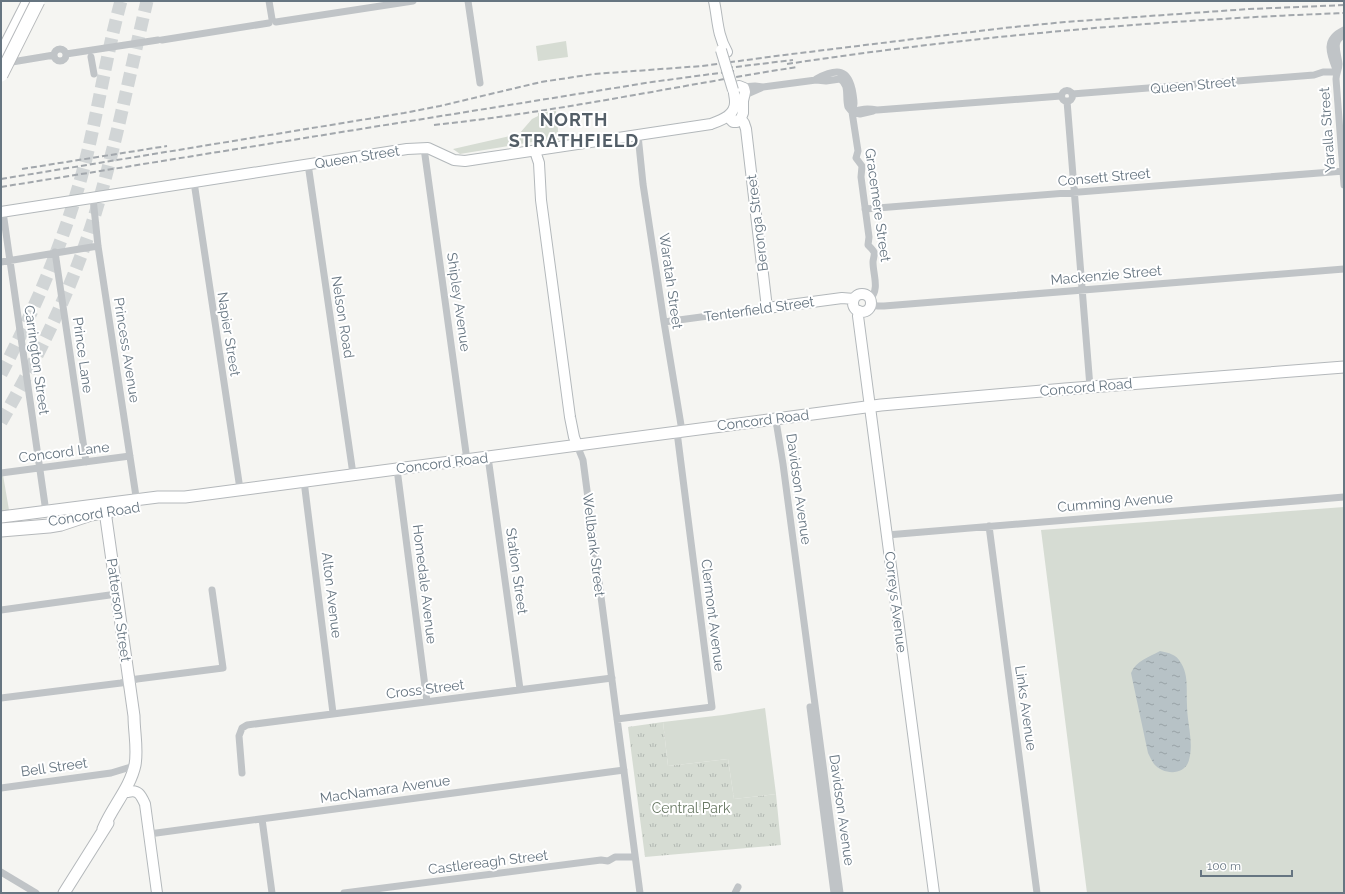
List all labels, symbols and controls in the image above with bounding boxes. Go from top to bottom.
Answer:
street label: Queen Street [1150,73,1237,97]
street label: Yaralla Street [1316,86,1338,173]
district label: NORTH STRATHFIELD [509,109,639,151]
street label: Queen Street [313,142,401,172]
street label: Gracemere Street [862,147,894,263]
street label: Consett Street [1057,165,1151,189]
street label: Beronga Street [743,173,771,272]
street label: Waratah Street [656,232,686,330]
street label: Shipley Avenue [444,252,474,352]
street label: Mackenzie Street [1050,262,1163,288]
street label: Nelson Road [329,275,357,359]
street label: Napier Street [214,291,244,378]
street label: Tenterfield Street [703,293,815,325]
street label: Princess Avenue [111,296,143,404]
street label: Carrington Street [21,304,53,416]
street label: Prince Lane [70,316,96,394]
street label: Concord Road [1039,375,1133,399]
street label: Concord Road [716,406,810,434]
street label: Davidson Avenue [783,432,815,546]
street label: Concord Lane [18,439,110,465]
street label: Concord Road [395,449,489,477]
street label: Cumming Avenue [1057,489,1173,515]
street label: Wellbank Street [580,493,608,598]
street label: Concord Road [47,499,141,529]
street label: Homedale Avenue [410,523,440,645]
street label: Station Street [503,527,531,616]
street label: Correys Avenue [882,550,910,654]
street label: Alton Avenue [319,551,345,639]
street label: Patterson Street [104,557,134,663]
street label: Clermont Avenue [698,558,728,672]
street label: Links Avenue [1012,664,1040,752]
street label: Cross Street [385,676,465,702]
street label: Davidson Avenue [826,753,858,867]
street label: Bell Street [20,754,89,780]
street label: MacNamara Avenue [319,772,451,806]
park label: Central Park [652,800,731,816]
street label: Castlereagh Street [427,847,549,877]
scale bar [1201,852,1292,878]
text: 100 m [1207,859,1241,873]

